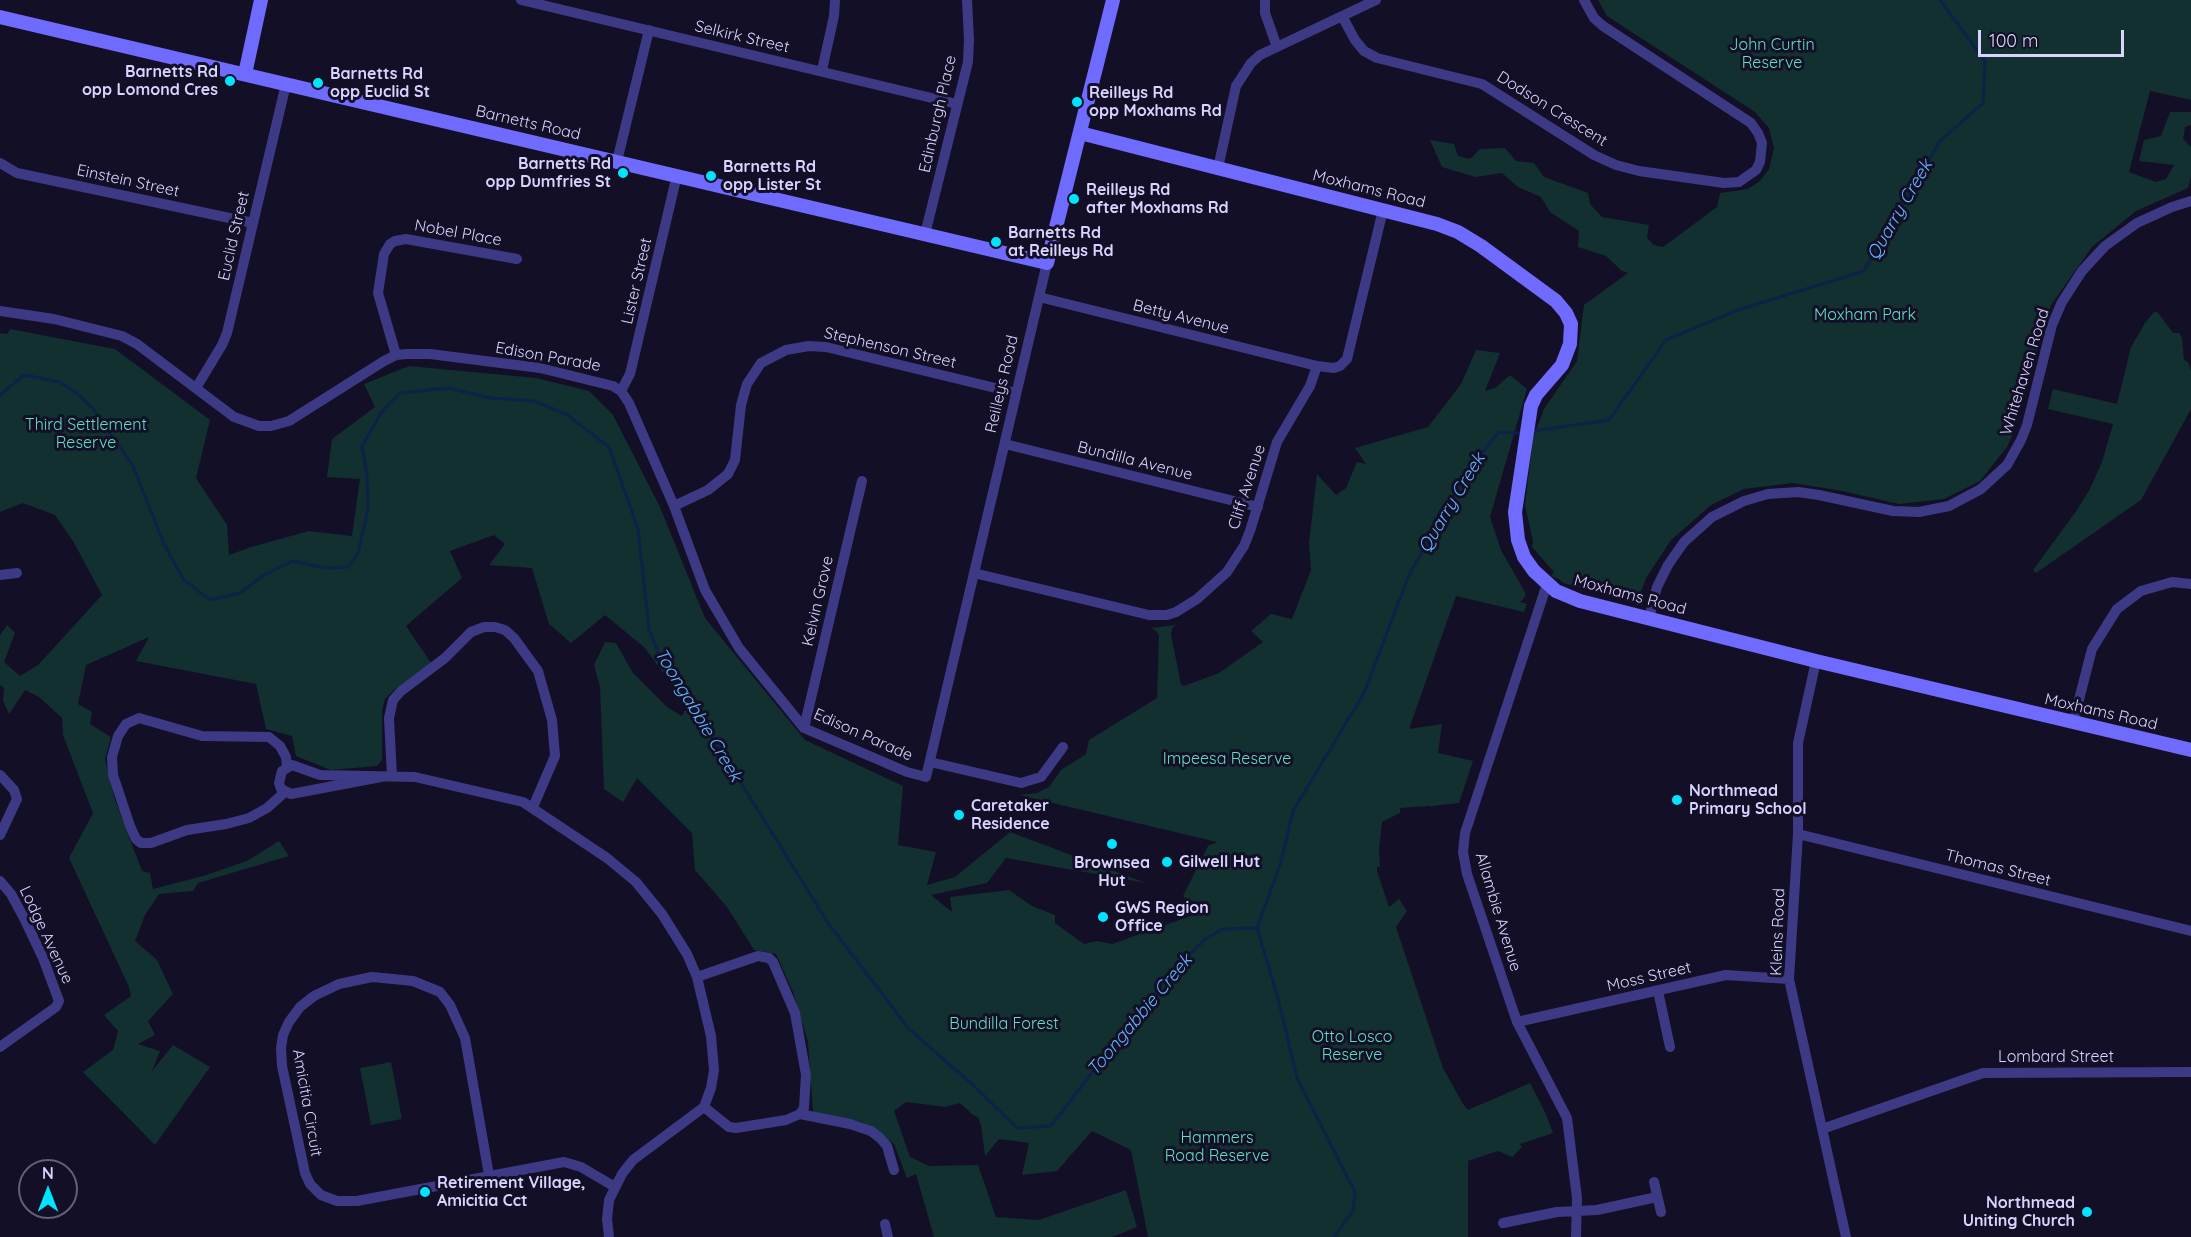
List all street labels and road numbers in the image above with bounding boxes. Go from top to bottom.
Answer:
street label: Selkirk Street [693,17,791,57]
street label: Edinburgh Place [915,53,961,175]
street label: Dodson Crescent [1493,67,1611,151]
street label: Barnetts Road [474,102,582,144]
street label: Einstein Street [75,161,181,201]
street label: Moxhams Road [1311,166,1427,212]
street label: Euclid Street [214,189,254,283]
street label: Nobel Place [413,216,503,250]
street label: Lister Street [618,236,656,326]
street label: Betty Avenue [1131,296,1231,338]
street label: Whitehaven Road [1997,306,2053,438]
street label: Stephenson Street [822,323,958,373]
street label: Reilleys Road [981,333,1023,435]
street label: Edison Parade [494,338,602,376]
street label: Bundilla Avenue [1075,437,1195,485]
street label: Cliff Avenue [1224,442,1270,532]
street label: Kelvin Grove [798,554,838,648]
street label: Moxhams Road [1572,571,1688,619]
street label: Moxhams Road [2043,690,2159,734]
street label: Edison Parade [810,705,916,765]
street label: Thomas Street [1943,846,2053,890]
street label: Allambie Avenue [1471,850,1525,974]
street label: Lodge Avenue [15,883,77,987]
street label: Kleins Road [1767,888,1789,976]
street label: Moss Street [1605,958,1693,996]
street label: Lombard Street [1998,1047,2114,1067]
street label: Amicitia Circuit [288,1048,326,1158]

